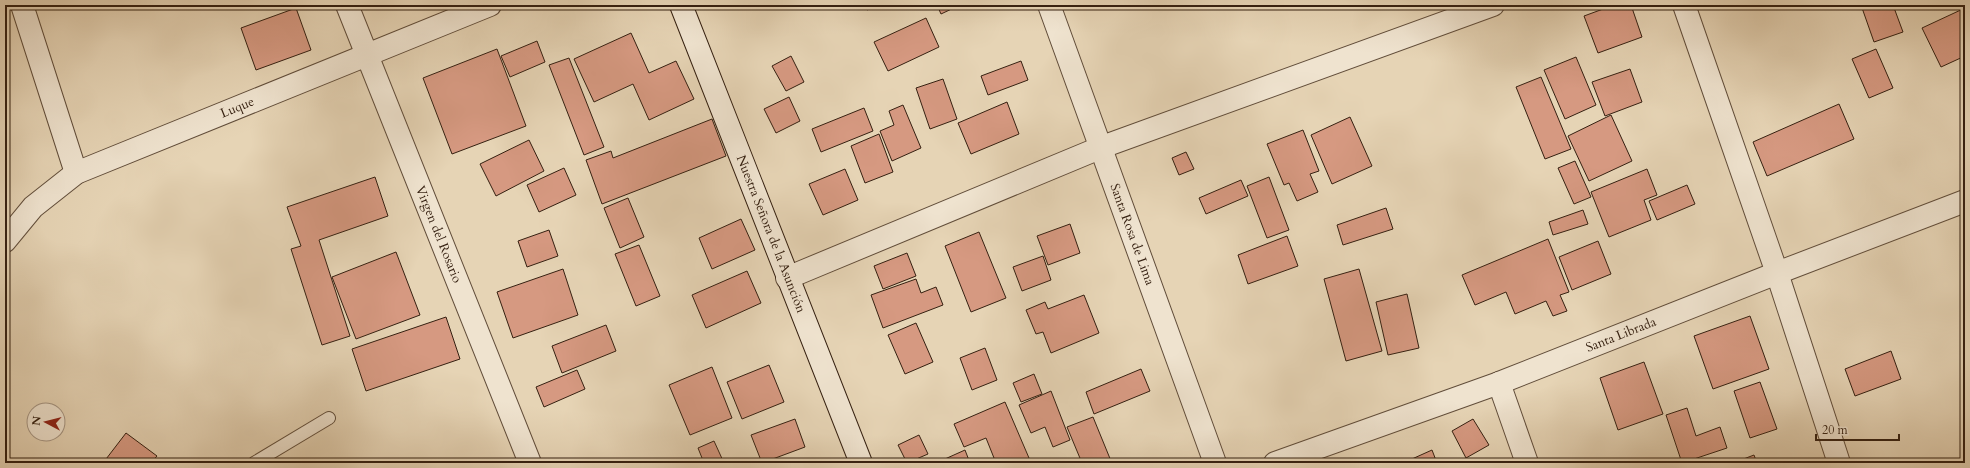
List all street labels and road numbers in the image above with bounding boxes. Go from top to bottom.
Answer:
street label: Luque [218,93,257,122]
street label: Nuestra Señora de la Asunción [732,152,810,316]
street label: Santa Rosa de Lima [1105,181,1159,288]
street label: Virgen del Rosario [411,183,466,286]
street label: Santa Librada [1583,313,1659,357]

